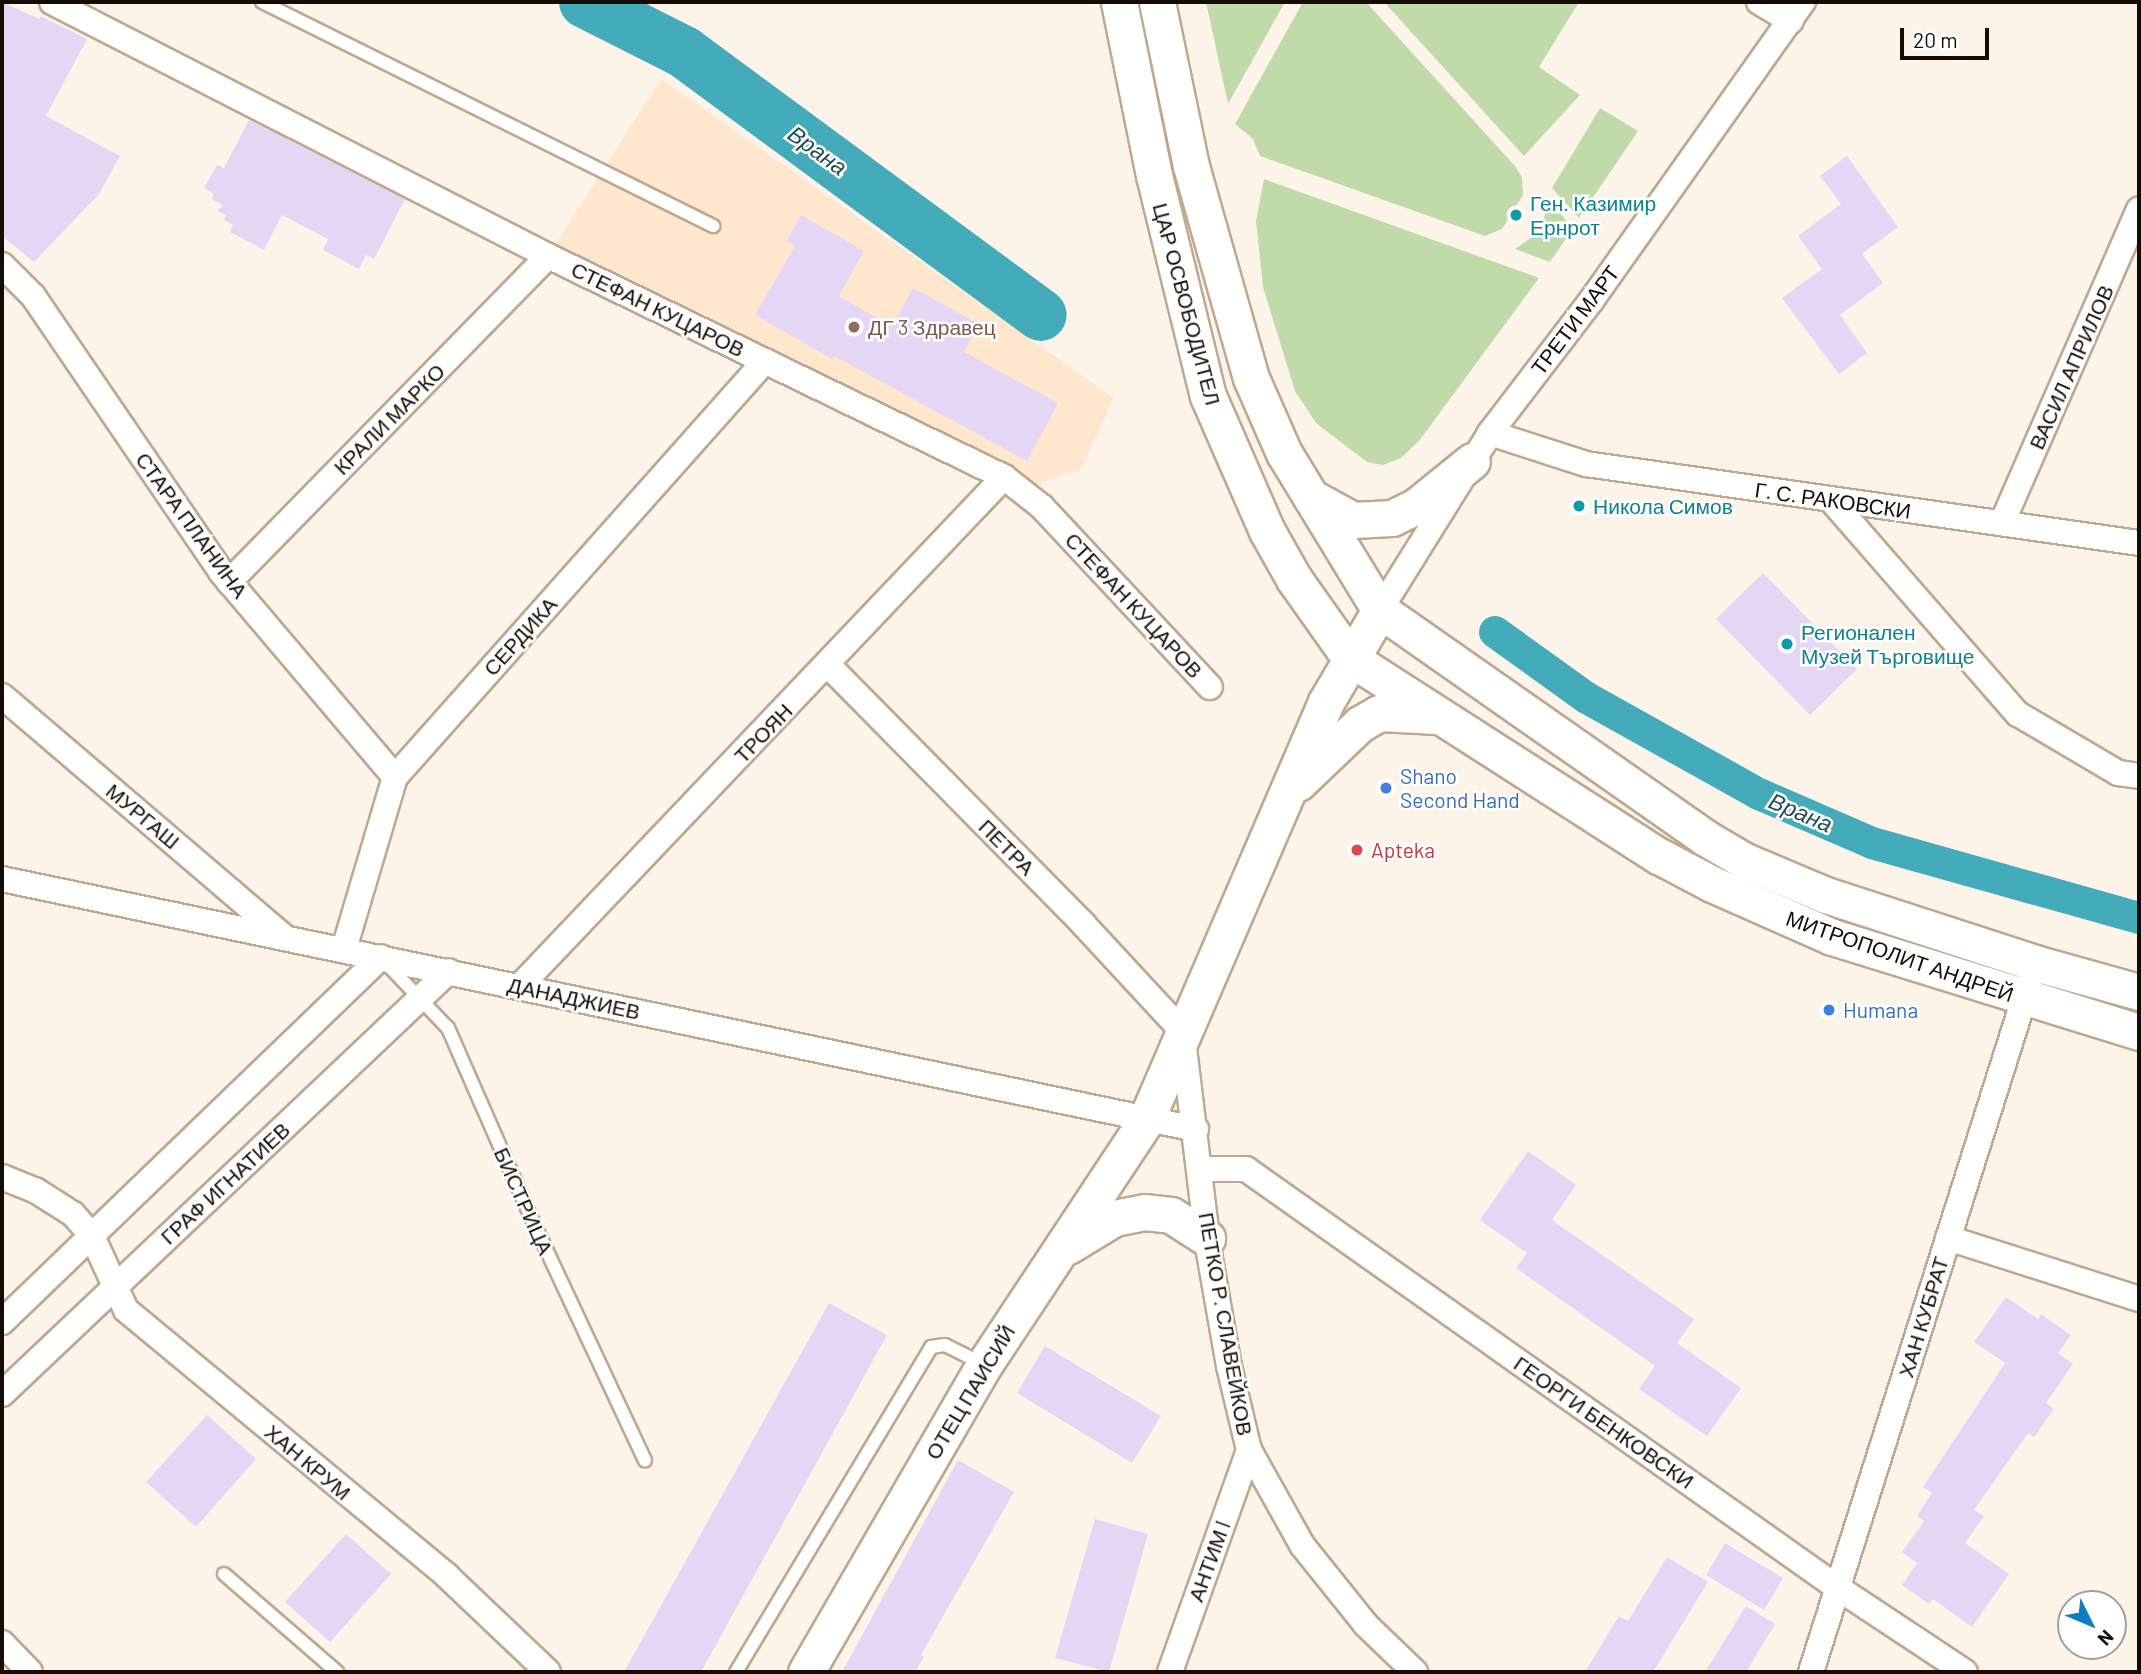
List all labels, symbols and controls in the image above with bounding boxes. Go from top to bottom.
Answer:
scale bar [1903,14,1992,58]
text: 20 m [1913,27,1958,52]
water label: Врана [783,119,853,181]
place label: Ген. Казимир Ернрот [1530,190,1656,240]
street label: ЦАР ОСВОБОДИТЕЛ [1148,200,1226,408]
marker: Ген. Казимир Ернрот [1508,207,1524,223]
street label: СТЕФАН КУЦАРОВ [567,256,749,362]
street label: ТРЕТИ МАРТ [1526,260,1624,380]
street label: ВАСИЛ АПРИЛОВ [2023,281,2119,453]
place label: ДГ 3 Здравец [868,314,996,340]
marker: ДГ 3 Здравец [846,319,862,335]
street label: КРАЛИ МАРКО [328,358,450,480]
street label: СТАРА ПЛАНИНА [131,447,253,603]
street label: Г. С. РАКОВСКИ [1753,477,1913,523]
place label: Никола Симов [1593,493,1733,519]
marker: Никола Симов [1571,498,1587,514]
street label: СТЕФАН КУЦАРОВ [1060,527,1208,683]
street label: СЕРДИКА [478,591,562,681]
place label: Регионален Музей Търговище [1801,619,1974,669]
marker: Регионален Музей Търговище [1779,636,1795,652]
street label: ТРОЯН [729,698,797,768]
place label: Shano Second Hand [1400,763,1520,813]
street label: МУРГАШ [101,778,185,854]
marker: Shano Second Hand [1378,780,1394,796]
water label: Врана [1765,786,1837,838]
street label: ПЕТРА [974,814,1040,880]
place label: Apteka [1371,837,1435,863]
marker: Apteka [1349,842,1365,858]
street label: МИТРОПОЛИТ АНДРЕЙ [1783,905,2017,1007]
street label: ДАНАДЖИЕВ [505,972,643,1024]
place label: Humana [1843,997,1918,1023]
marker: Humana [1821,1002,1837,1018]
street label: ГРАФ ИГНАТИЕВ [155,1117,295,1249]
street label: БИСТРИЦА [489,1143,559,1259]
street label: ПЕТКО Р. СЛАВЕЙКОВ [1194,1210,1258,1438]
street label: ХАН КУБРАТ [1893,1254,1953,1380]
street label: ОТЕЦ ПАИСИЙ [920,1320,1020,1464]
street label: ГЕОРГИ БЕНКОВСКИ [1509,1350,1699,1494]
street label: ХАН КРУМ [260,1419,356,1505]
street label: АНТИМ I [1183,1517,1235,1605]
north arrow [2057,1590,2127,1660]
text: N [2094,1626,2119,1651]

